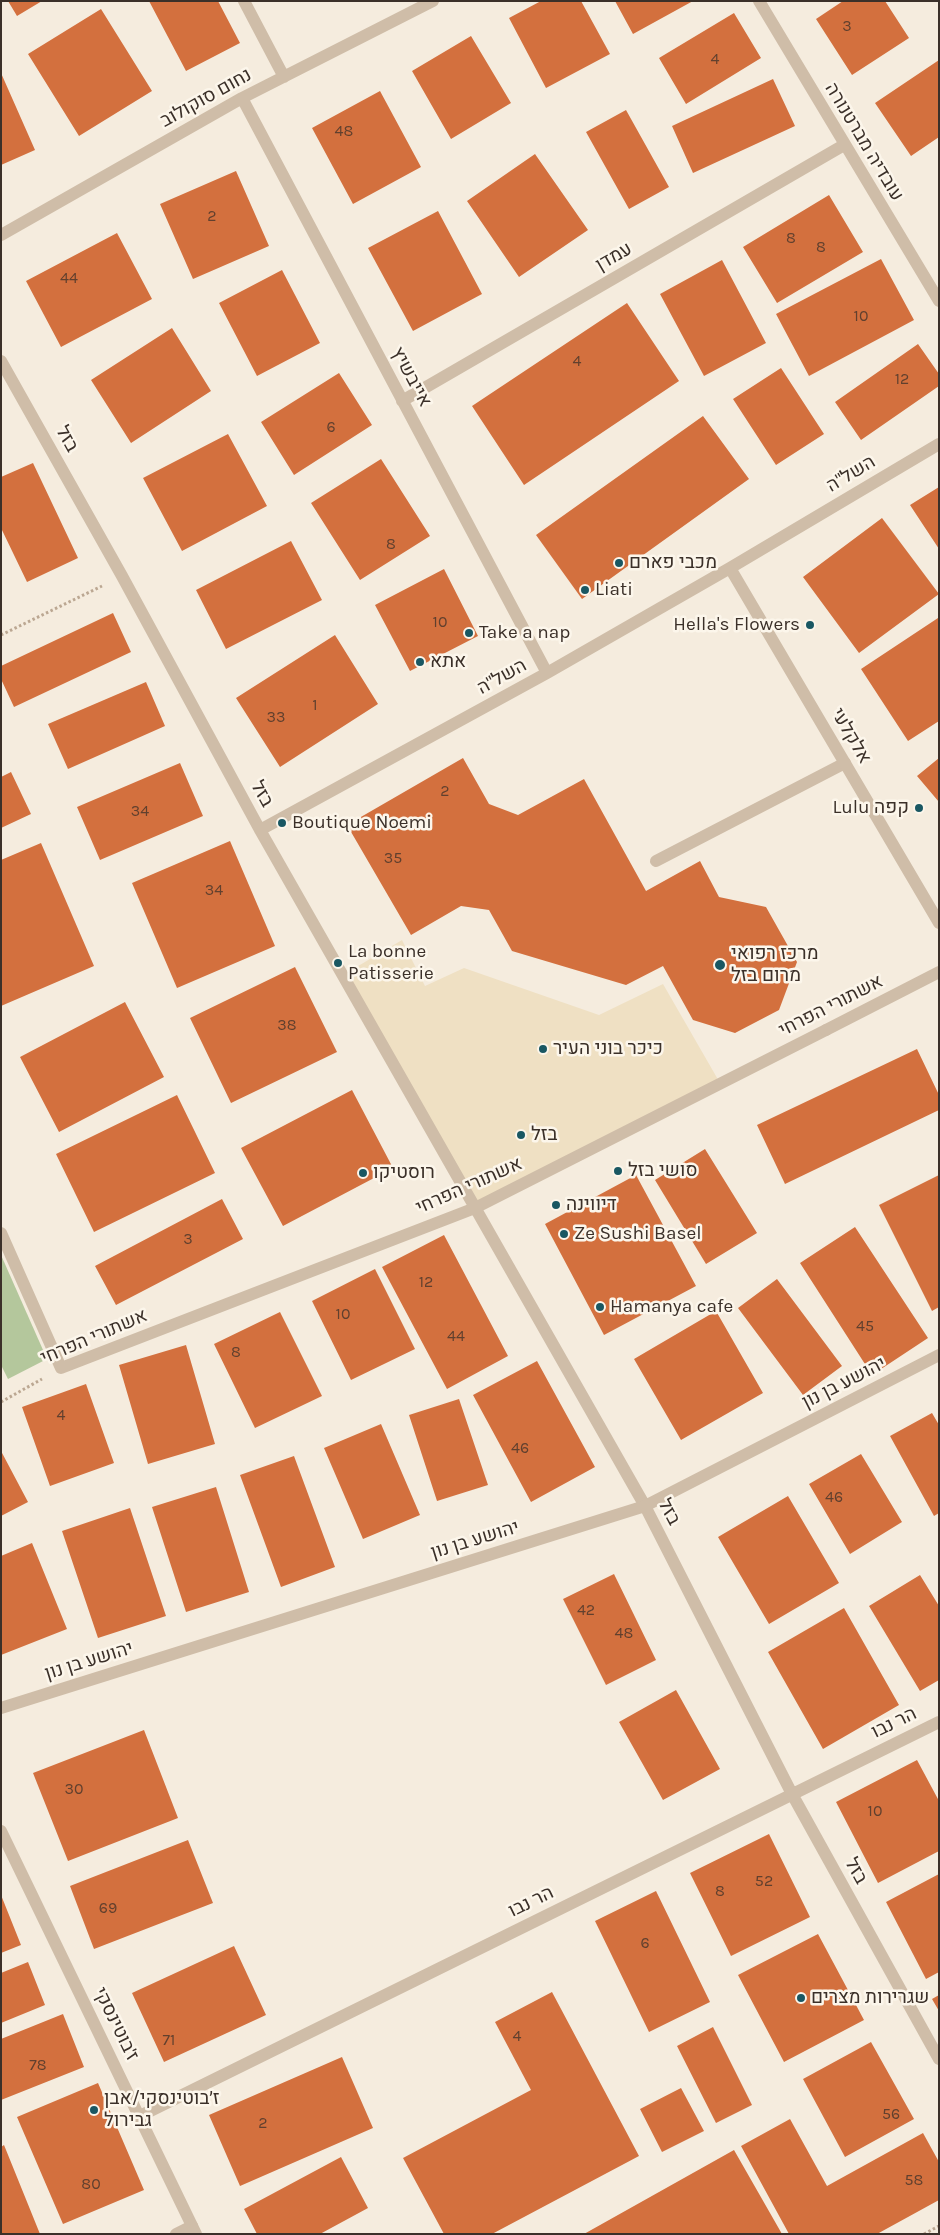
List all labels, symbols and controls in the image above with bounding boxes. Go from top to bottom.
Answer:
house number: 3 [842,16,852,36]
house number: 4 [711,49,719,69]
street label: נחום סוקולוב [156,64,256,132]
street label: עובדיה מברטנורה [820,79,908,205]
house number: 48 [335,121,353,141]
house number: 2 [207,206,217,226]
house number: 8 [786,228,796,248]
house number: 8 [816,237,826,257]
street label: עמדן [592,238,636,276]
house number: 44 [60,268,78,288]
house number: 10 [854,306,868,326]
street label: אייבשיץ [386,343,436,411]
house number: 4 [573,351,581,371]
house number: 12 [895,369,909,389]
house number: 6 [326,417,336,437]
street label: בזל [51,422,83,456]
street label: השל"ה [822,451,880,497]
house number: 8 [386,534,396,554]
place label: מכבי פארם [629,552,717,574]
marker: מכבי פארם [613,557,625,569]
place label: Liati [595,579,633,601]
marker: Liati [579,584,591,596]
house number: 10 [433,612,447,632]
place label: Hella's Flowers [673,614,800,636]
marker: Hella's Flowers [804,619,816,631]
place label: Take a nap [479,622,570,644]
marker: Take a nap [463,627,475,639]
place label: אתא [430,651,466,673]
street label: השל"ה [473,654,531,700]
marker: אתא [414,656,426,668]
house number: 1 [312,695,318,715]
street label: אלקלעי [826,704,876,768]
house number: 33 [267,707,285,727]
street label: בזל [246,777,278,811]
house number: 2 [440,781,450,801]
place label: Lulu קפה [832,797,909,819]
house number: 34 [131,801,149,821]
marker: Lulu קפה [913,802,925,814]
place label: Boutique Noemi [292,812,432,834]
marker: Boutique Noemi [276,817,288,829]
house number: 35 [384,848,402,868]
house number: 34 [205,880,223,900]
place label: La bonne Patisserie [348,941,434,985]
place label: מרכז רפואי מרום בזל [731,943,819,987]
marker: La bonne Patisserie [332,957,344,969]
marker: מרכז רפואי מרום בזל [713,958,727,972]
street label: אשתורי הפרחי [775,970,887,1042]
house number: 38 [277,1015,297,1035]
place label: כיכר בוני העיר [553,1038,663,1060]
marker: כיכר בוני העיר [537,1043,549,1055]
place label: בזל [531,1124,557,1146]
marker: בזל [515,1129,527,1141]
street label: אשתורי הפרחי [412,1152,526,1220]
place label: סושי בזל [628,1160,698,1182]
place label: רוסטיקו [373,1162,435,1184]
marker: סושי בזל [612,1165,624,1177]
marker: רוסטיקו [357,1167,369,1179]
place label: דיווינה [566,1194,617,1216]
marker: דיווינה [550,1199,562,1211]
place label: Ze Sushi Basel [574,1223,701,1245]
marker: Ze Sushi Basel [558,1228,570,1240]
house number: 3 [183,1229,193,1249]
house number: 12 [419,1272,433,1292]
place label: Hamanya cafe [610,1296,733,1318]
marker: Hamanya cafe [594,1301,606,1313]
street label: אשתורי הפרחי [37,1304,151,1370]
house number: 10 [336,1304,350,1324]
house number: 45 [856,1316,874,1336]
house number: 44 [447,1326,465,1346]
house number: 8 [231,1342,241,1362]
street label: יהושע בן נון [798,1352,890,1414]
house number: 4 [57,1405,65,1425]
house number: 46 [511,1438,529,1458]
house number: 46 [825,1487,843,1507]
street label: בזל [653,1495,685,1529]
street label: יהושע בן נון [428,1516,522,1564]
house number: 42 [577,1600,595,1620]
house number: 48 [615,1623,633,1643]
street label: יהושע בן נון [42,1637,136,1685]
street label: הר נבו [868,1702,920,1744]
house number: 30 [65,1779,83,1799]
house number: 10 [868,1801,882,1821]
street label: בזל [840,1854,872,1888]
house number: 52 [755,1871,773,1891]
street label: הר נבו [505,1881,557,1923]
house number: 8 [715,1881,725,1901]
house number: 69 [99,1898,117,1918]
house number: 6 [640,1933,650,1953]
street label: ז'בוטינסקי [88,1984,144,2064]
place label: שגרירות מצרים [811,1987,929,2009]
marker: שגרירות מצרים [795,1992,807,2004]
house number: 4 [513,2026,521,2046]
house number: 71 [163,2030,175,2050]
house number: 78 [29,2055,47,2075]
place label: ז׳בוטינסקי/אבן גבירול [104,2088,219,2132]
marker: ז׳בוטינסקי/אבן גבירול [88,2104,100,2116]
house number: 56 [882,2104,900,2124]
house number: 2 [258,2113,268,2133]
house number: 58 [905,2170,923,2190]
house number: 80 [81,2174,101,2194]

